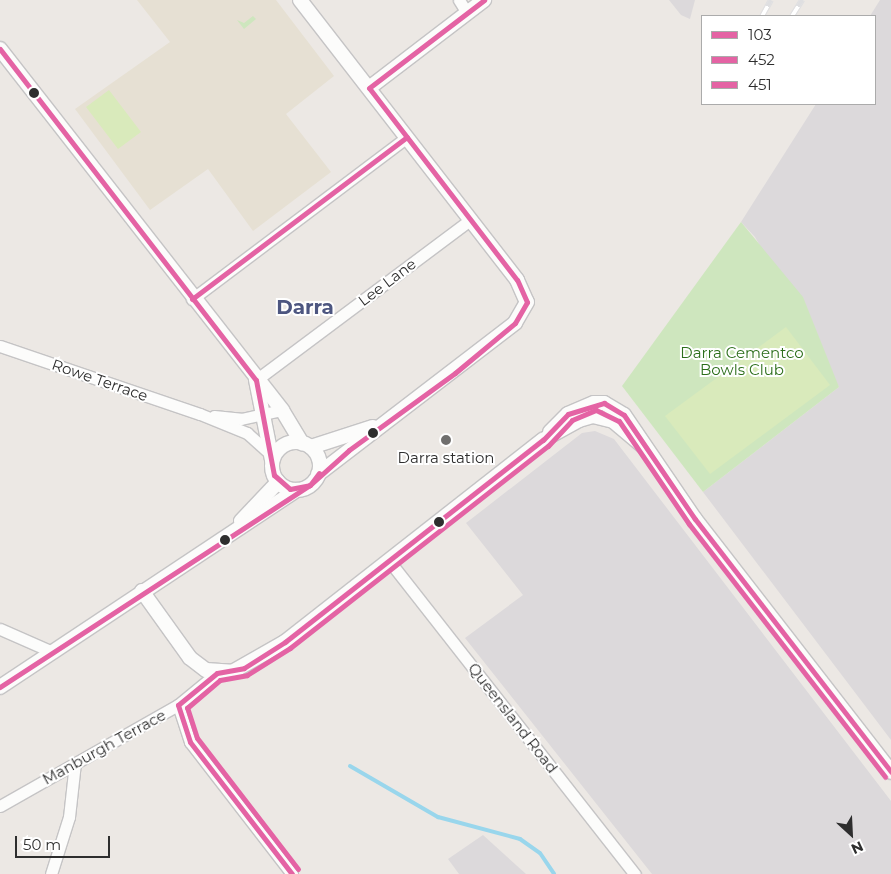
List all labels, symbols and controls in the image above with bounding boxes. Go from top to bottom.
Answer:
legend [701,15,876,105]
text: 103 [748,25,772,44]
text: 452 [748,50,775,69]
text: 451 [748,75,772,94]
unlabelled marker [29,88,39,98]
street label: Lee Lane [355,254,419,310]
district label: Darra [276,295,334,319]
park label: Darra Cementco Bowls Club [680,343,804,378]
street label: Rowe Terrace [50,355,150,405]
unlabelled marker [368,428,378,438]
marker: Darra station [439,433,453,447]
place label: Darra station [398,449,494,467]
unlabelled marker [434,517,444,527]
unlabelled marker [220,535,230,545]
street label: Queensland Road [464,659,562,777]
street label: Manburgh Terrace [39,706,169,788]
north arrow [826,809,876,859]
scale bar [18,826,112,858]
text: 50 m [23,835,61,854]
text: N [848,837,866,858]

